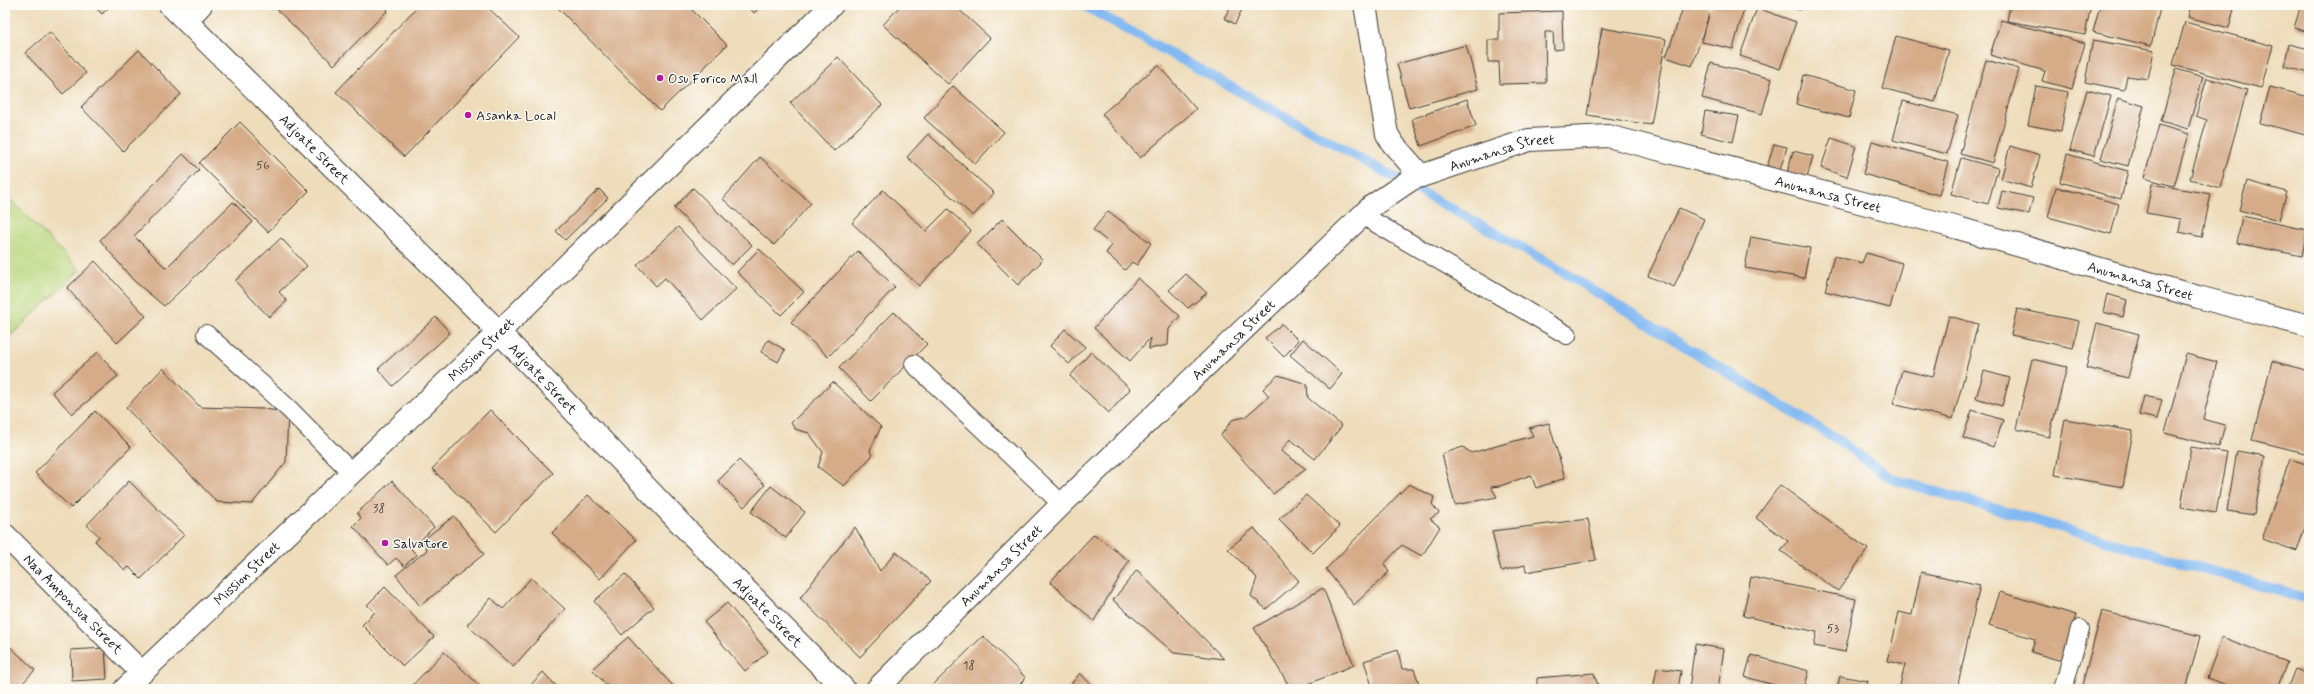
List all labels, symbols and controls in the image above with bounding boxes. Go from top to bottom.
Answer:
place label: Osu Forico Mall [668,70,758,88]
marker: Osu Forico Mall [655,73,665,83]
place label: Asanka Local [476,107,556,125]
marker: Asanka Local [463,110,473,120]
street label: Adjoate Street [275,111,354,189]
street label: Anumansa Street [1447,131,1555,176]
house number: 56 [256,158,270,174]
street label: Anumansa Street [1773,172,1883,217]
street label: Anumansa Street [2085,258,2195,305]
street label: Anumansa Street [1188,296,1279,384]
street label: Mission Street [445,314,518,386]
street label: Adjoate Street [504,340,581,419]
house number: 38 [373,501,385,517]
street label: Anumansa Street [957,521,1046,611]
place label: Salvatore [393,535,448,553]
street label: Mission Street [210,538,284,609]
marker: Salvatore [380,538,390,548]
street label: Naa Amponsua Street [19,551,127,659]
street label: Adjoate Street [728,574,806,652]
house number: 53 [1827,621,1839,637]
house number: 18 [963,658,975,674]

